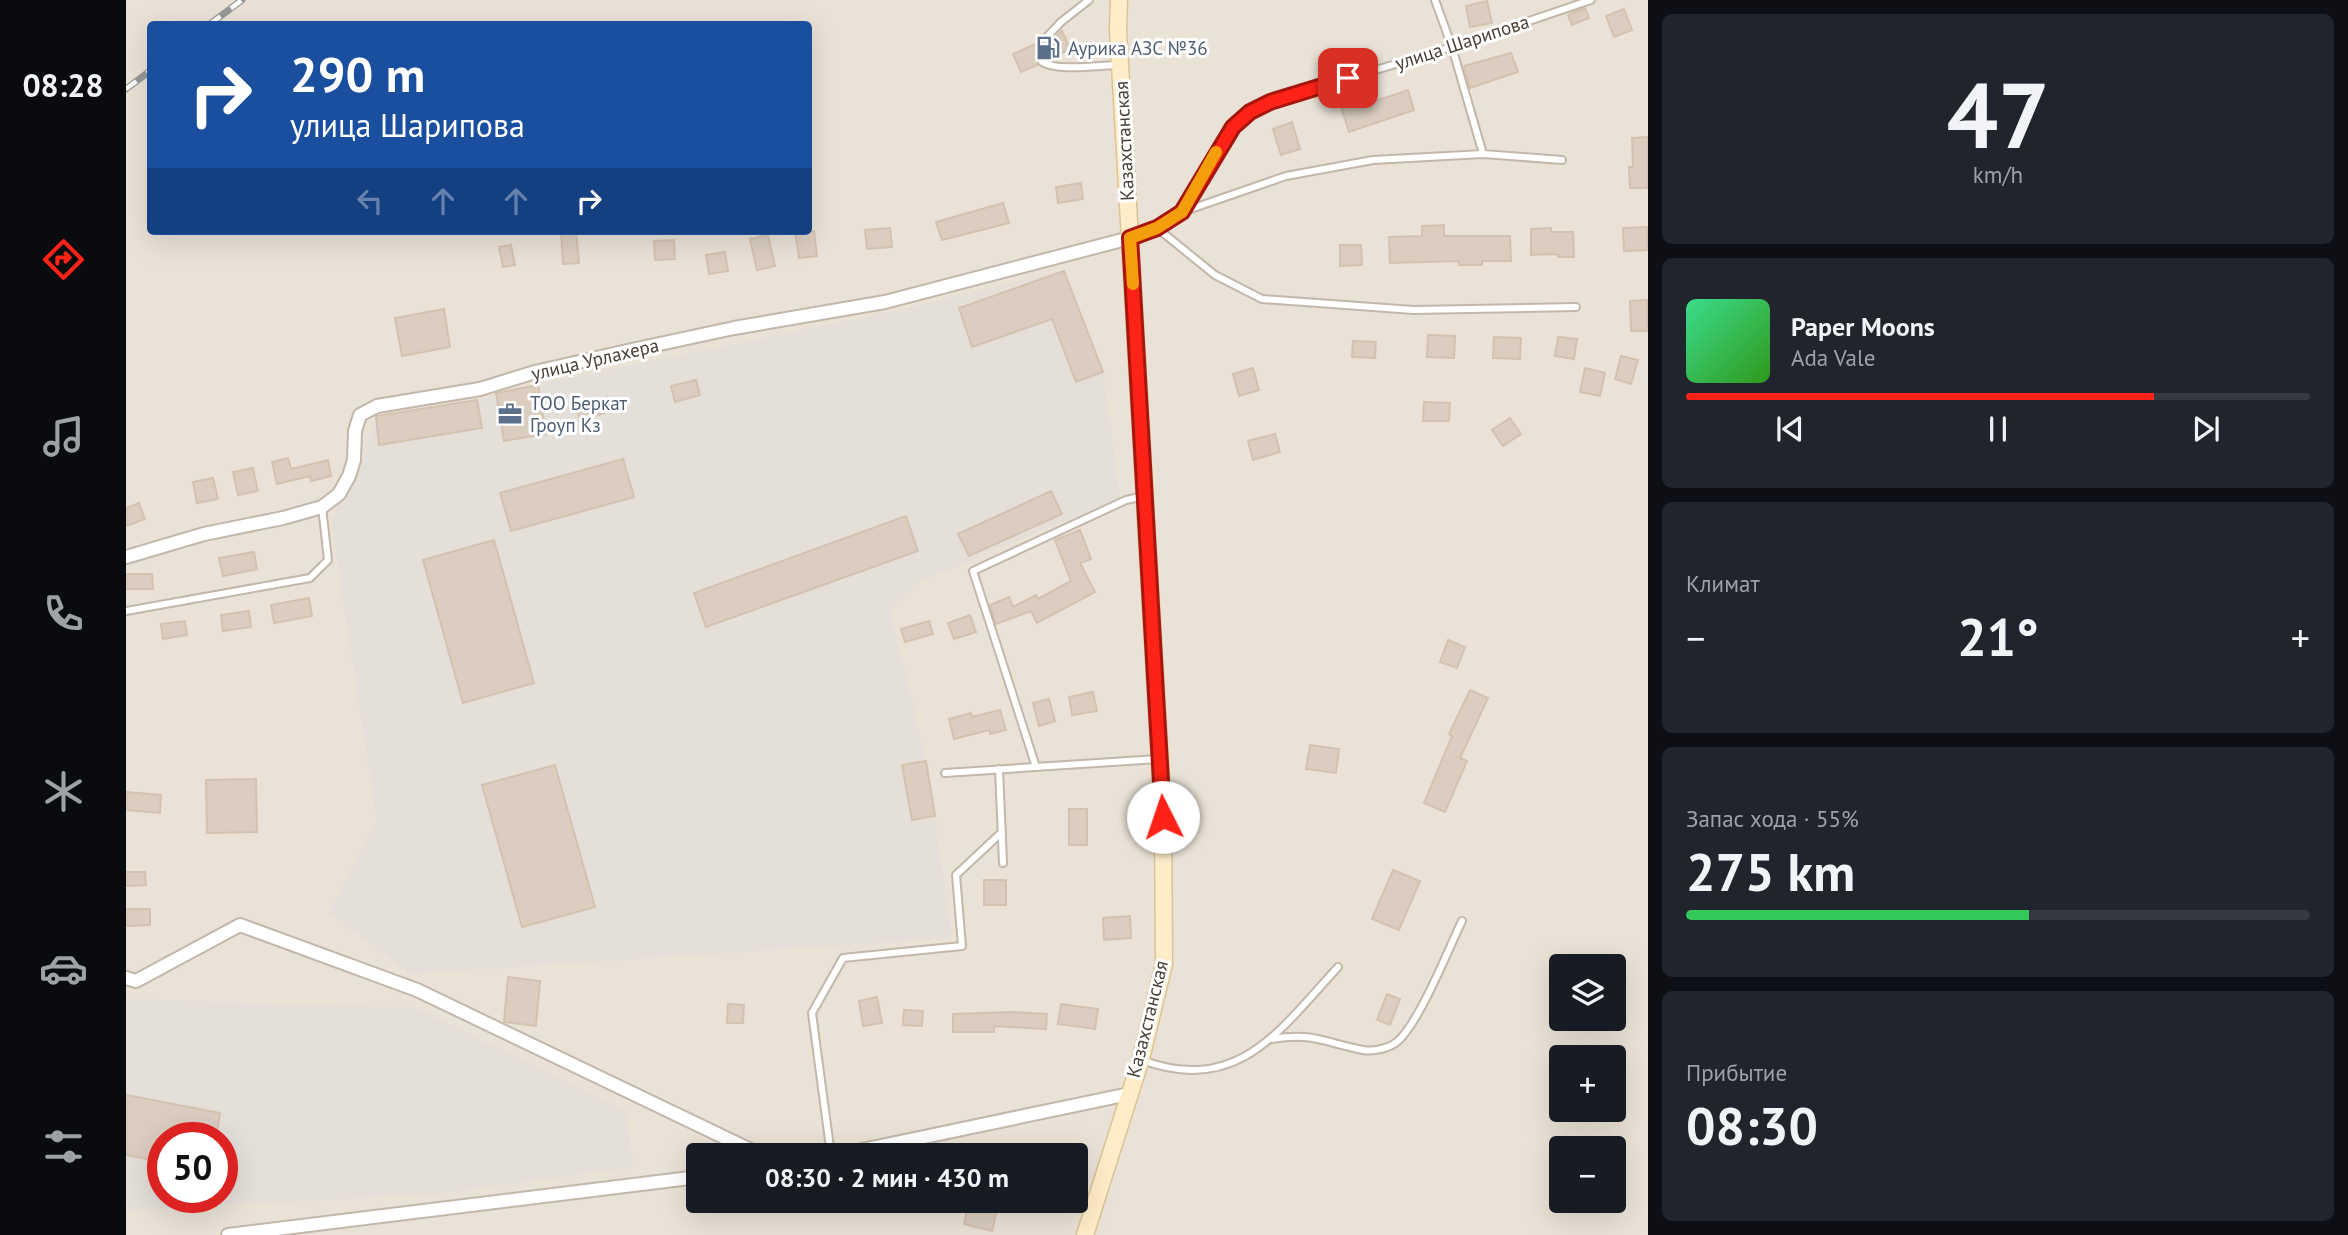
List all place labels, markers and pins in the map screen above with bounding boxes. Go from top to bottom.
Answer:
fuel station icon: Аурика АЗС №36 [1034,34,1062,62]
place label: Аурика АЗС №36 [1068,36,1208,60]
pin [1318,48,1378,108]
place label: ТОО Беркат Гроуп Кз [530,391,628,437]
office icon: ТОО Беркат Гроуп Кз [496,400,524,428]

